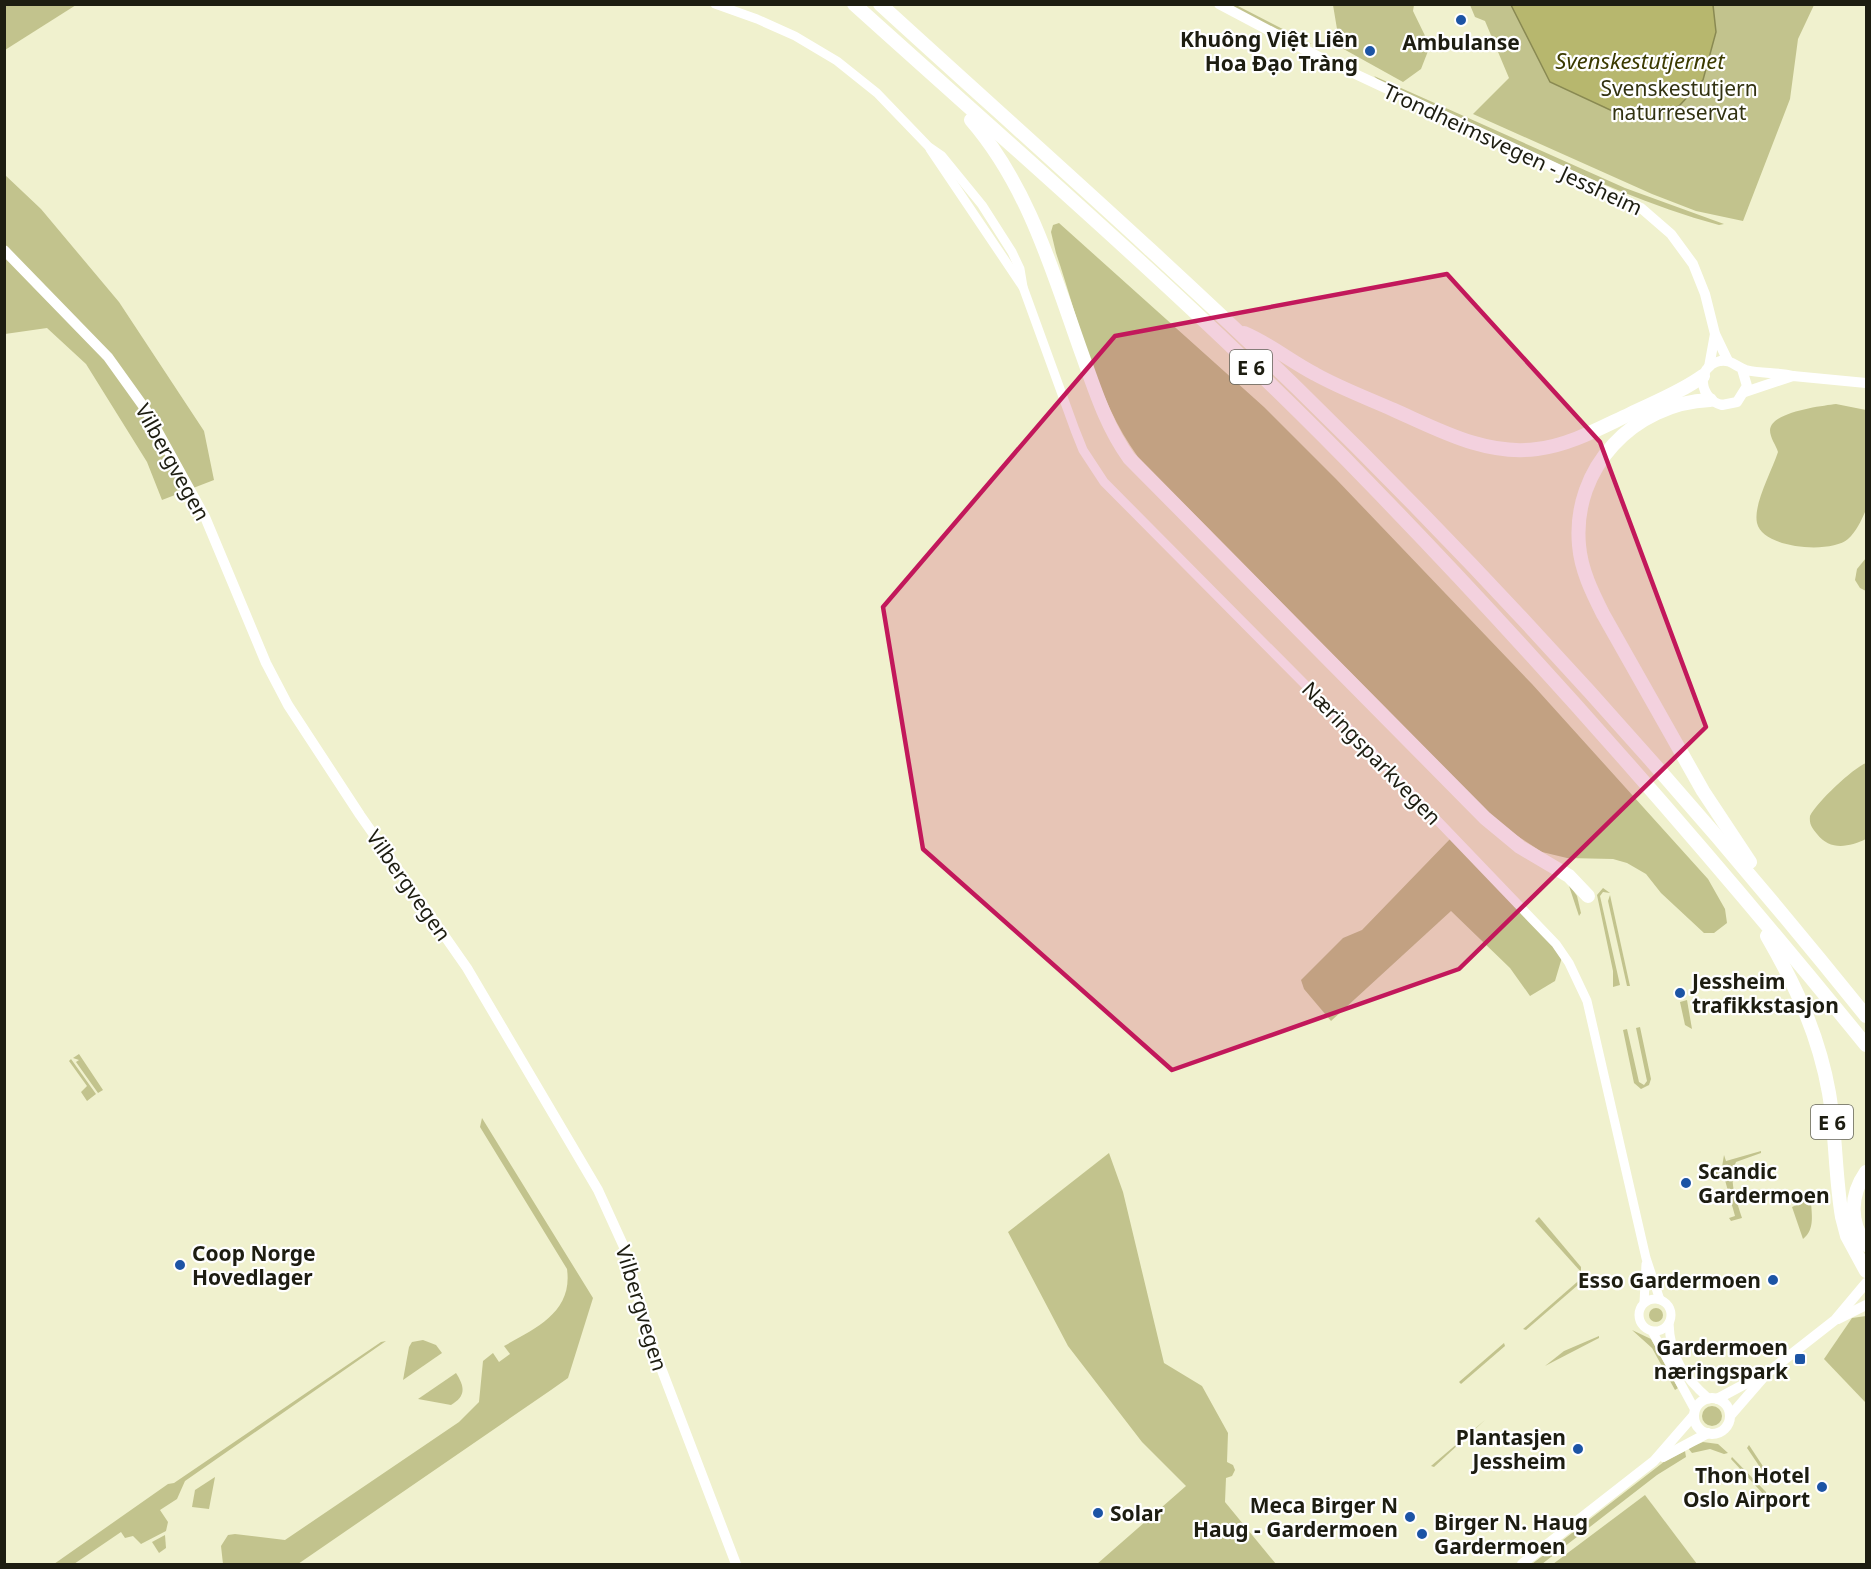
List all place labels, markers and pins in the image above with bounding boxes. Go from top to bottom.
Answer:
marker: Ambulanse [1454,13,1468,27]
place label: Khuông Việt Liên Hoa Đạo Tràng [1180,25,1358,77]
place label: Ambulanse [1402,28,1520,56]
marker: Khuông Việt Liên Hoa Đạo Tràng [1363,44,1377,58]
place label: Jessheim trafikkstasjon [1690,967,1839,1019]
marker: Jessheim trafikkstasjon [1673,986,1687,1000]
place label: Scandic Gardermoen [1698,1157,1830,1209]
marker: Scandic Gardermoen [1679,1176,1693,1190]
place label: Coop Norge Hovedlager [192,1239,316,1291]
marker: Coop Norge Hovedlager [173,1258,187,1272]
place label: Esso Gardermoen [1578,1266,1761,1294]
marker: Esso Gardermoen [1766,1273,1780,1287]
place label: Gardermoen næringspark [1654,1333,1789,1385]
marker: Gardermoen næringspark [1793,1352,1807,1366]
place label: Plantasjen Jessheim [1456,1423,1566,1475]
marker: Plantasjen Jessheim [1571,1442,1585,1456]
place label: Thon Hotel Oslo Airport [1683,1461,1810,1513]
marker: Thon Hotel Oslo Airport [1815,1480,1829,1494]
place label: Meca Birger N Haug - Gardermoen [1193,1491,1398,1543]
place label: Solar [1110,1499,1164,1527]
marker: Solar [1091,1506,1105,1520]
place label: Birger N. Haug Gardermoen [1434,1508,1588,1560]
marker: Meca Birger N Haug - Gardermoen [1403,1510,1417,1524]
marker: Birger N. Haug Gardermoen [1415,1527,1429,1541]

